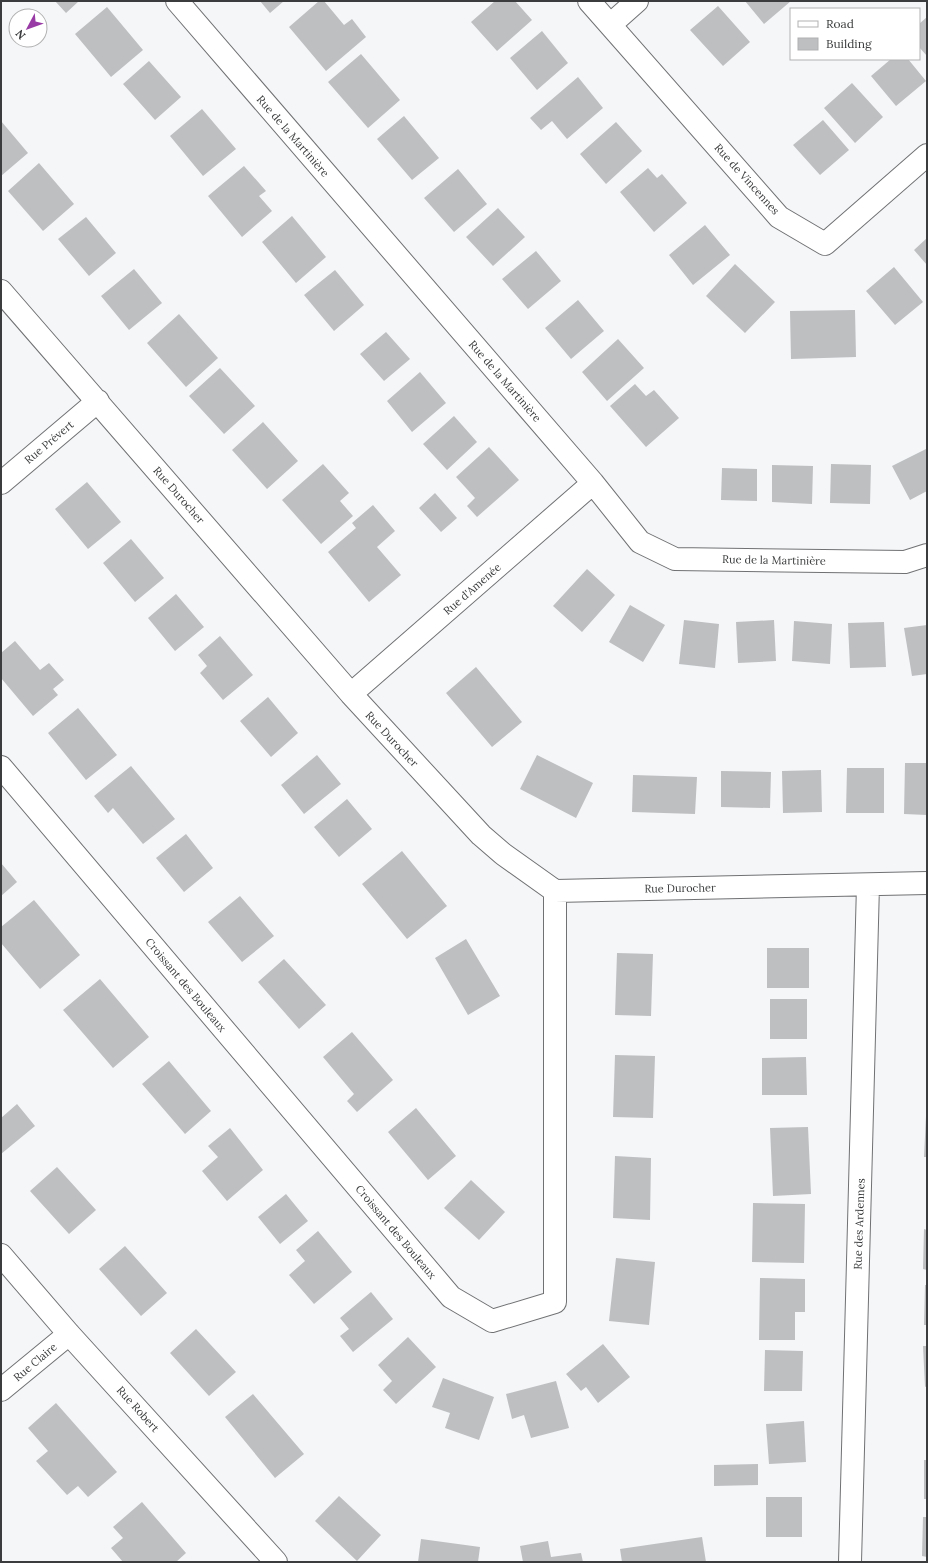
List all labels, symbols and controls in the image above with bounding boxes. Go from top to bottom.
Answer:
north arrow [8,8,48,48]
legend [790,8,920,60]
text: Road [826,16,854,31]
text: N [12,26,29,42]
text: Building [826,36,872,51]
street label: Rue de la Martinière [254,92,332,180]
street label: Rue de Vincennes [711,141,783,217]
street label: Rue de la Martinière [466,337,544,425]
street label: Rue Prévert [21,417,77,467]
street label: Rue Durocher [150,463,208,527]
street label: Rue de la Martinière [722,552,826,568]
street label: Rue d'Amenée [440,560,504,618]
street label: Rue Durocher [363,708,422,770]
street label: Rue Durocher [644,880,716,896]
street label: Croissant des Bouleaux [142,935,230,1035]
street label: Rue des Ardennes [850,1178,868,1270]
street label: Croissant des Bouleaux [352,1182,440,1282]
street label: Rue Claire [10,1340,60,1384]
street label: Rue Robert [114,1383,163,1435]

